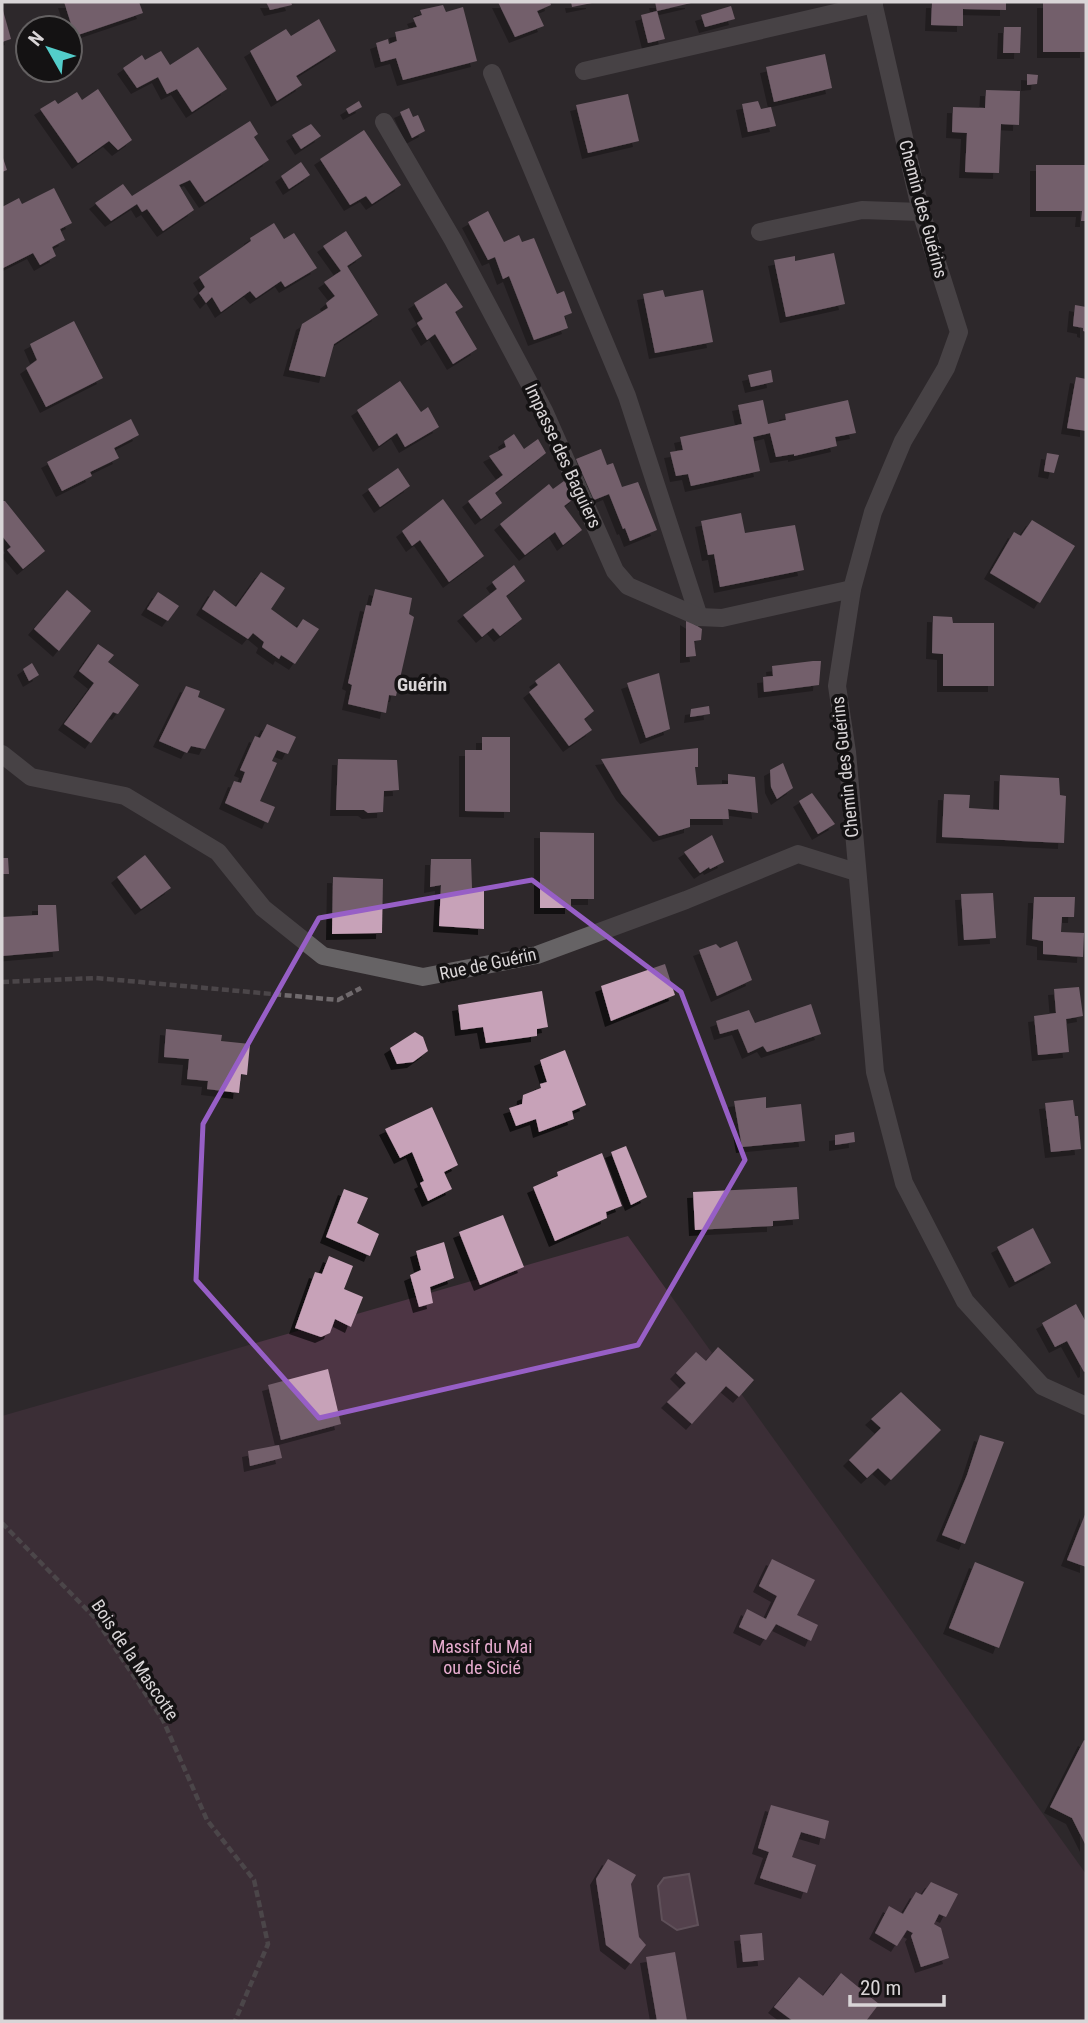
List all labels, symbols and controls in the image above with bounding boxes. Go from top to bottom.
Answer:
north arrow [14,14,84,84]
text: N [24,27,49,50]
street label: Chemin des Guérins [895,138,952,280]
street label: Impasse des Baguiers [521,380,606,531]
district label: Guérin [397,673,447,696]
street label: Chemin des Guérins [827,695,862,839]
street label: Rue de Guérin [438,943,538,984]
street label: Bois de la Mascotte [87,1596,183,1724]
park label: Massif du Mai ou de Sicié [432,1636,532,1678]
scale bar [850,1964,944,2008]
text: 20 m [860,1976,901,2000]

